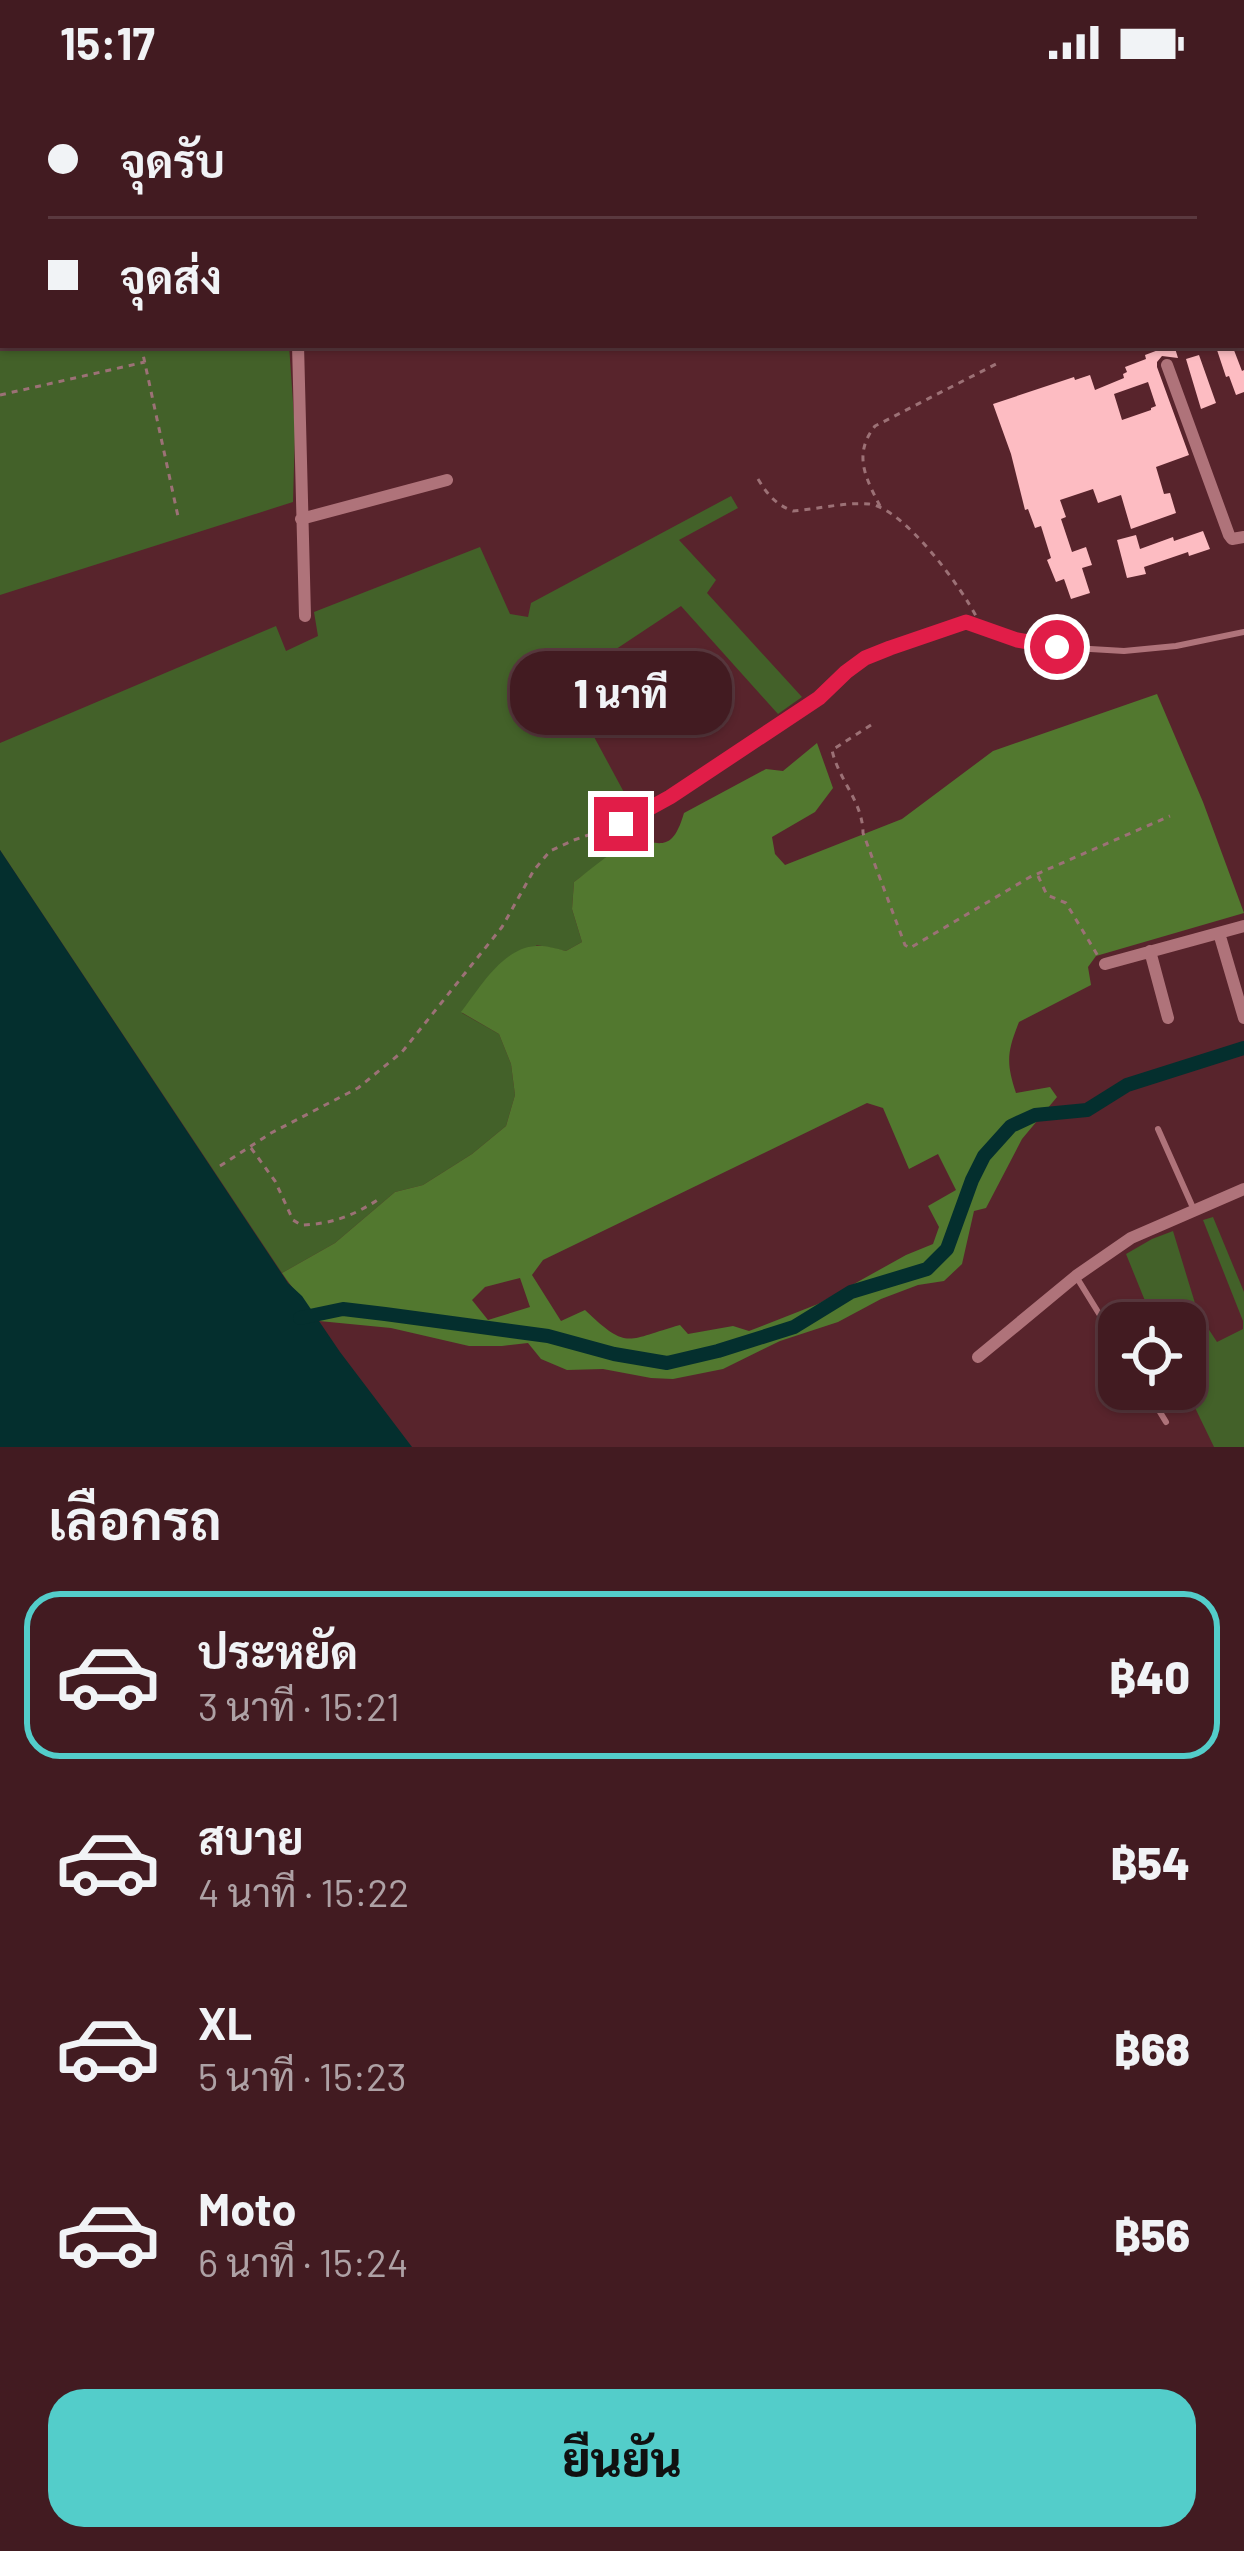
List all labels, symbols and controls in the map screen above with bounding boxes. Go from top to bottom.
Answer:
text: 15:17 [60,15,155,69]
text: จุดรับ [120,133,225,187]
text: จุดส่ง [120,249,222,303]
route start [1030,620,1084,674]
callout: 1 นาที [510,650,732,734]
text: 1 นาที [574,669,668,716]
route end [594,797,648,851]
map controls [1098,1302,1206,1410]
button: locate [1098,1302,1206,1410]
text: เลือกรถ [48,1486,222,1551]
icon: car [54,1621,162,1729]
text: ประหยัด [198,1624,358,1678]
text: ฿40 [1109,1649,1190,1703]
text: 3 นาที · 15:21 [198,1682,400,1729]
icon: car [54,1807,162,1915]
text: สบาย [198,1810,304,1864]
text: ฿54 [1110,1835,1190,1889]
text: 4 นาที · 15:22 [198,1868,409,1915]
icon: car [54,1993,162,2101]
text: XL [198,1995,252,2049]
text: ฿68 [1113,2021,1190,2075]
text: 5 นาที · 15:23 [198,2052,407,2099]
icon: car [54,2179,162,2287]
text: Moto [198,2181,296,2235]
text: ฿56 [1113,2207,1190,2261]
text: 6 นาที · 15:24 [198,2238,408,2285]
button: ยืนยัน [48,2389,1196,2527]

